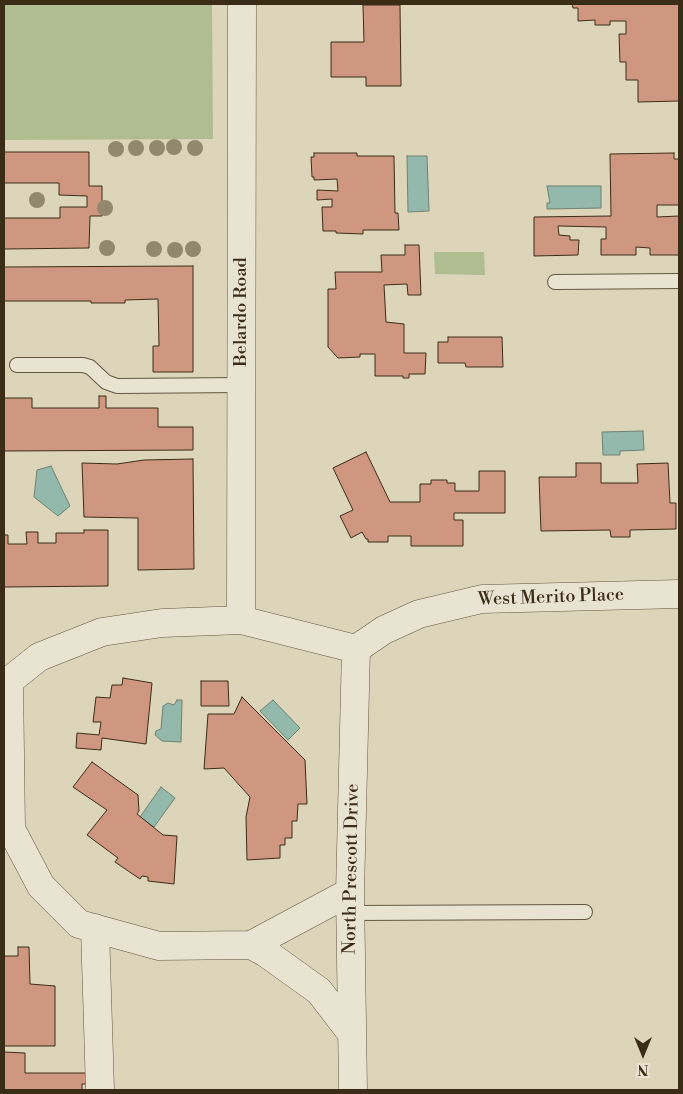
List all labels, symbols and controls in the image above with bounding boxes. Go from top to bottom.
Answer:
street label: Belardo Road [231,257,253,367]
street label: West Merito Place [478,585,624,611]
street label: North Prescott Drive [340,783,364,955]
north arrow [618,1029,668,1079]
text: N [637,1060,649,1078]

